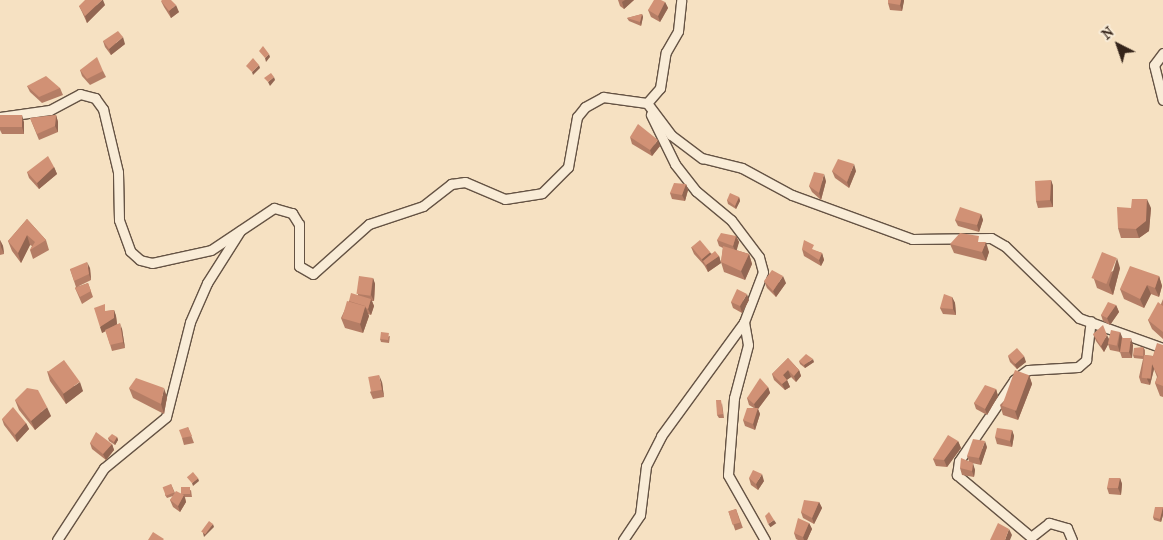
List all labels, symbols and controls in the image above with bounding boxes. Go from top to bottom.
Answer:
north arrow [1093,20,1143,70]
text: N [1098,23,1117,43]

